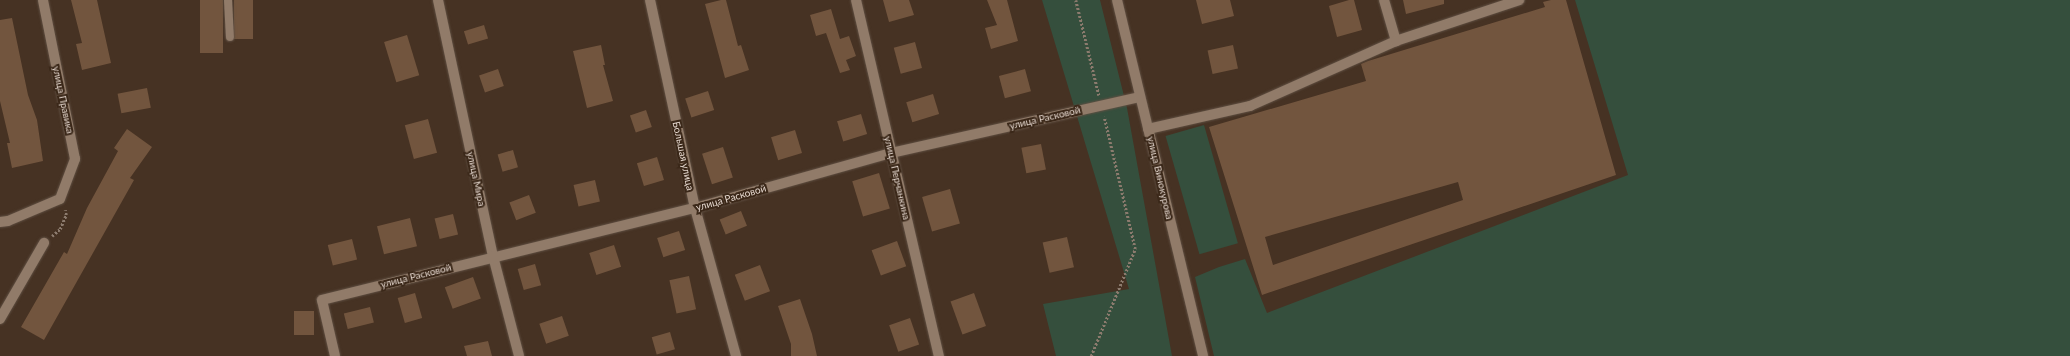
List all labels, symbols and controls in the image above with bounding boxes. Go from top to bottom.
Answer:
street label: улица Правика [50,65,76,135]
street label: улица Расковой [1008,104,1082,132]
street label: Большая улица [670,120,696,192]
street label: улица Перчанкина [882,135,912,221]
street label: улица Винокурова [1145,135,1175,221]
street label: улица Мира [464,151,488,207]
street label: улица Расковой [695,182,767,214]
street label: улица Расковой [379,261,453,291]

